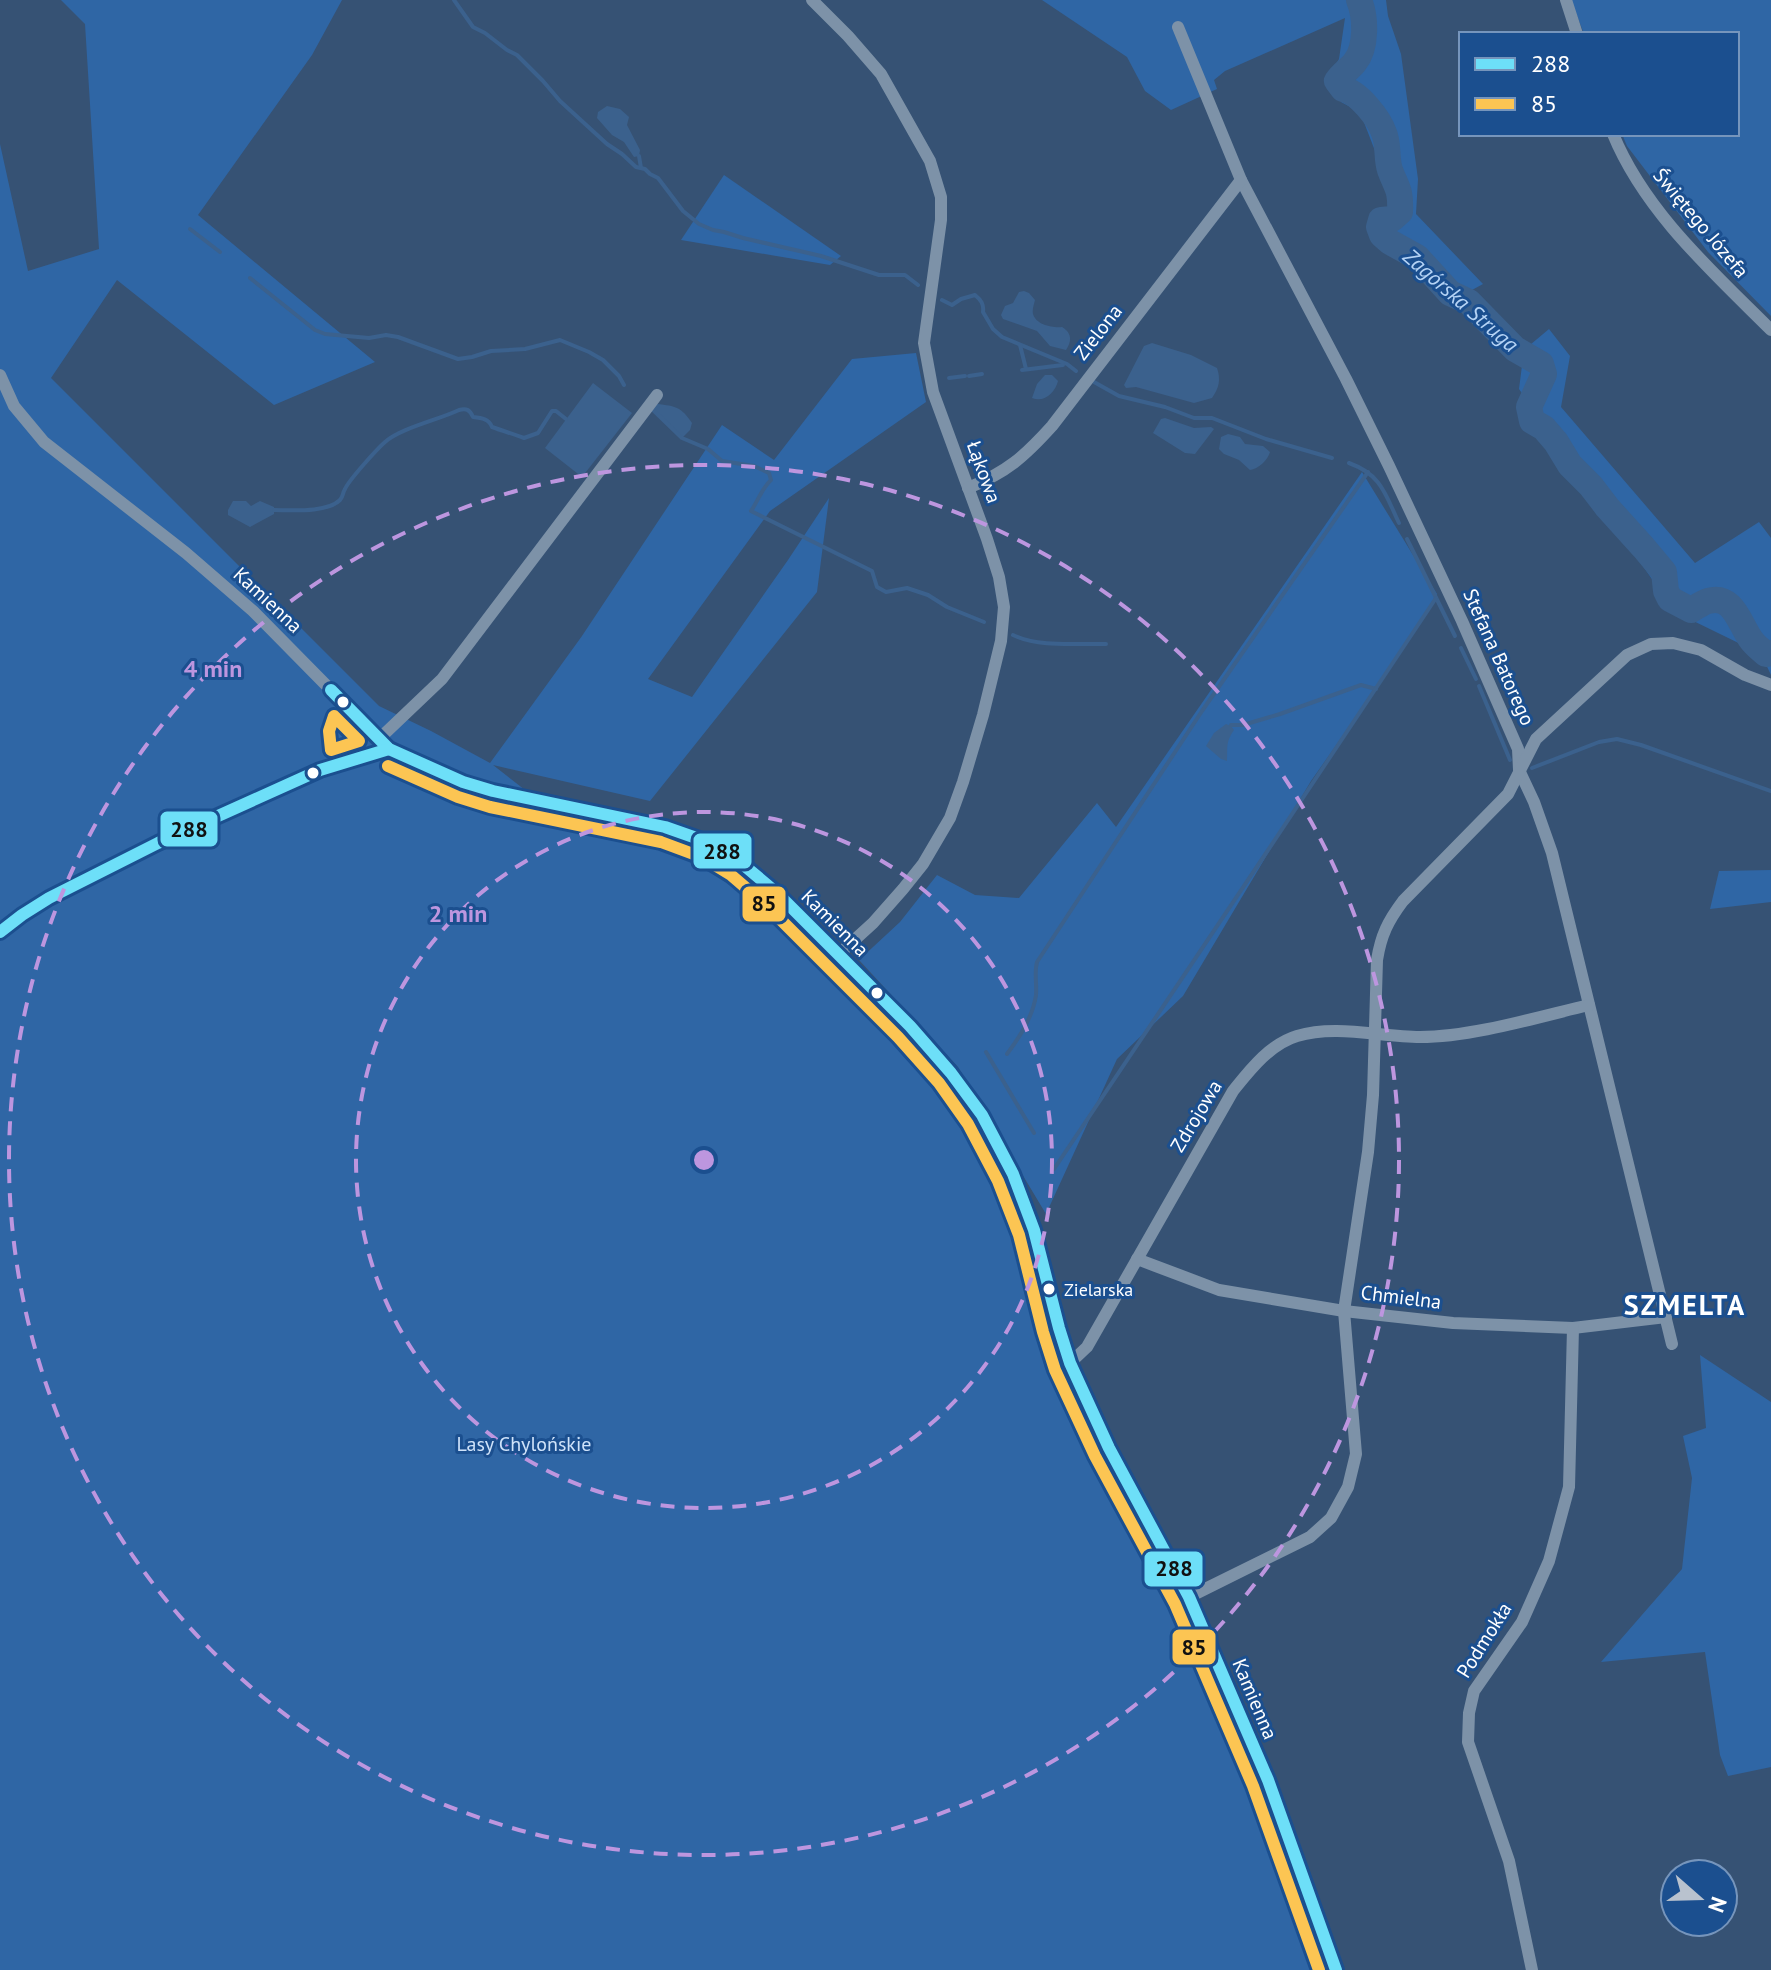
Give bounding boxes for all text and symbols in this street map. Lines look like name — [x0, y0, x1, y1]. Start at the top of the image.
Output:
legend — [1459, 32, 1739, 136]
text: 288 — [1531, 48, 1570, 79]
text: 85 — [1531, 88, 1557, 119]
street label: Świętego Józefa — [1648, 163, 1754, 283]
water label: Zagórska Struga — [1397, 242, 1525, 358]
street label: Zielona — [1068, 299, 1128, 365]
street label: Łąkowa — [961, 437, 1007, 507]
street label: Kamienna — [228, 561, 308, 639]
street label: Stefana Batorego — [1457, 585, 1541, 729]
text: 4 min — [184, 653, 242, 684]
unlabelled marker — [335, 694, 351, 710]
unlabelled marker — [305, 765, 321, 781]
line badge: 288 — [159, 810, 219, 848]
text: 288 — [170, 815, 208, 843]
line badge: 288 — [692, 832, 753, 870]
text: 288 — [703, 837, 741, 865]
street label: Kamienna — [796, 884, 874, 962]
line badge: 85 — [741, 885, 787, 923]
text: 85 — [752, 889, 776, 917]
text: 2 min — [429, 898, 487, 929]
unlabelled marker — [869, 985, 885, 1001]
street label: Zdrojowa — [1164, 1075, 1228, 1157]
centre of rings — [690, 1146, 718, 1174]
place label: Zielarska — [1064, 1278, 1133, 1301]
street label: Chmielna — [1359, 1279, 1443, 1315]
marker: Zielarska — [1041, 1281, 1057, 1297]
district label: SZMELTA — [1624, 1286, 1746, 1323]
park label: Lasy Chylońskie — [457, 1431, 591, 1457]
line badge: 288 — [1143, 1550, 1204, 1588]
text: 288 — [1155, 1554, 1193, 1582]
street label: Podmokła — [1451, 1597, 1517, 1683]
line badge: 85 — [1171, 1628, 1217, 1666]
text: 85 — [1182, 1633, 1206, 1661]
street label: Kamienna — [1226, 1655, 1284, 1743]
north arrow — [1659, 1858, 1739, 1938]
text: N — [1702, 1893, 1733, 1916]

